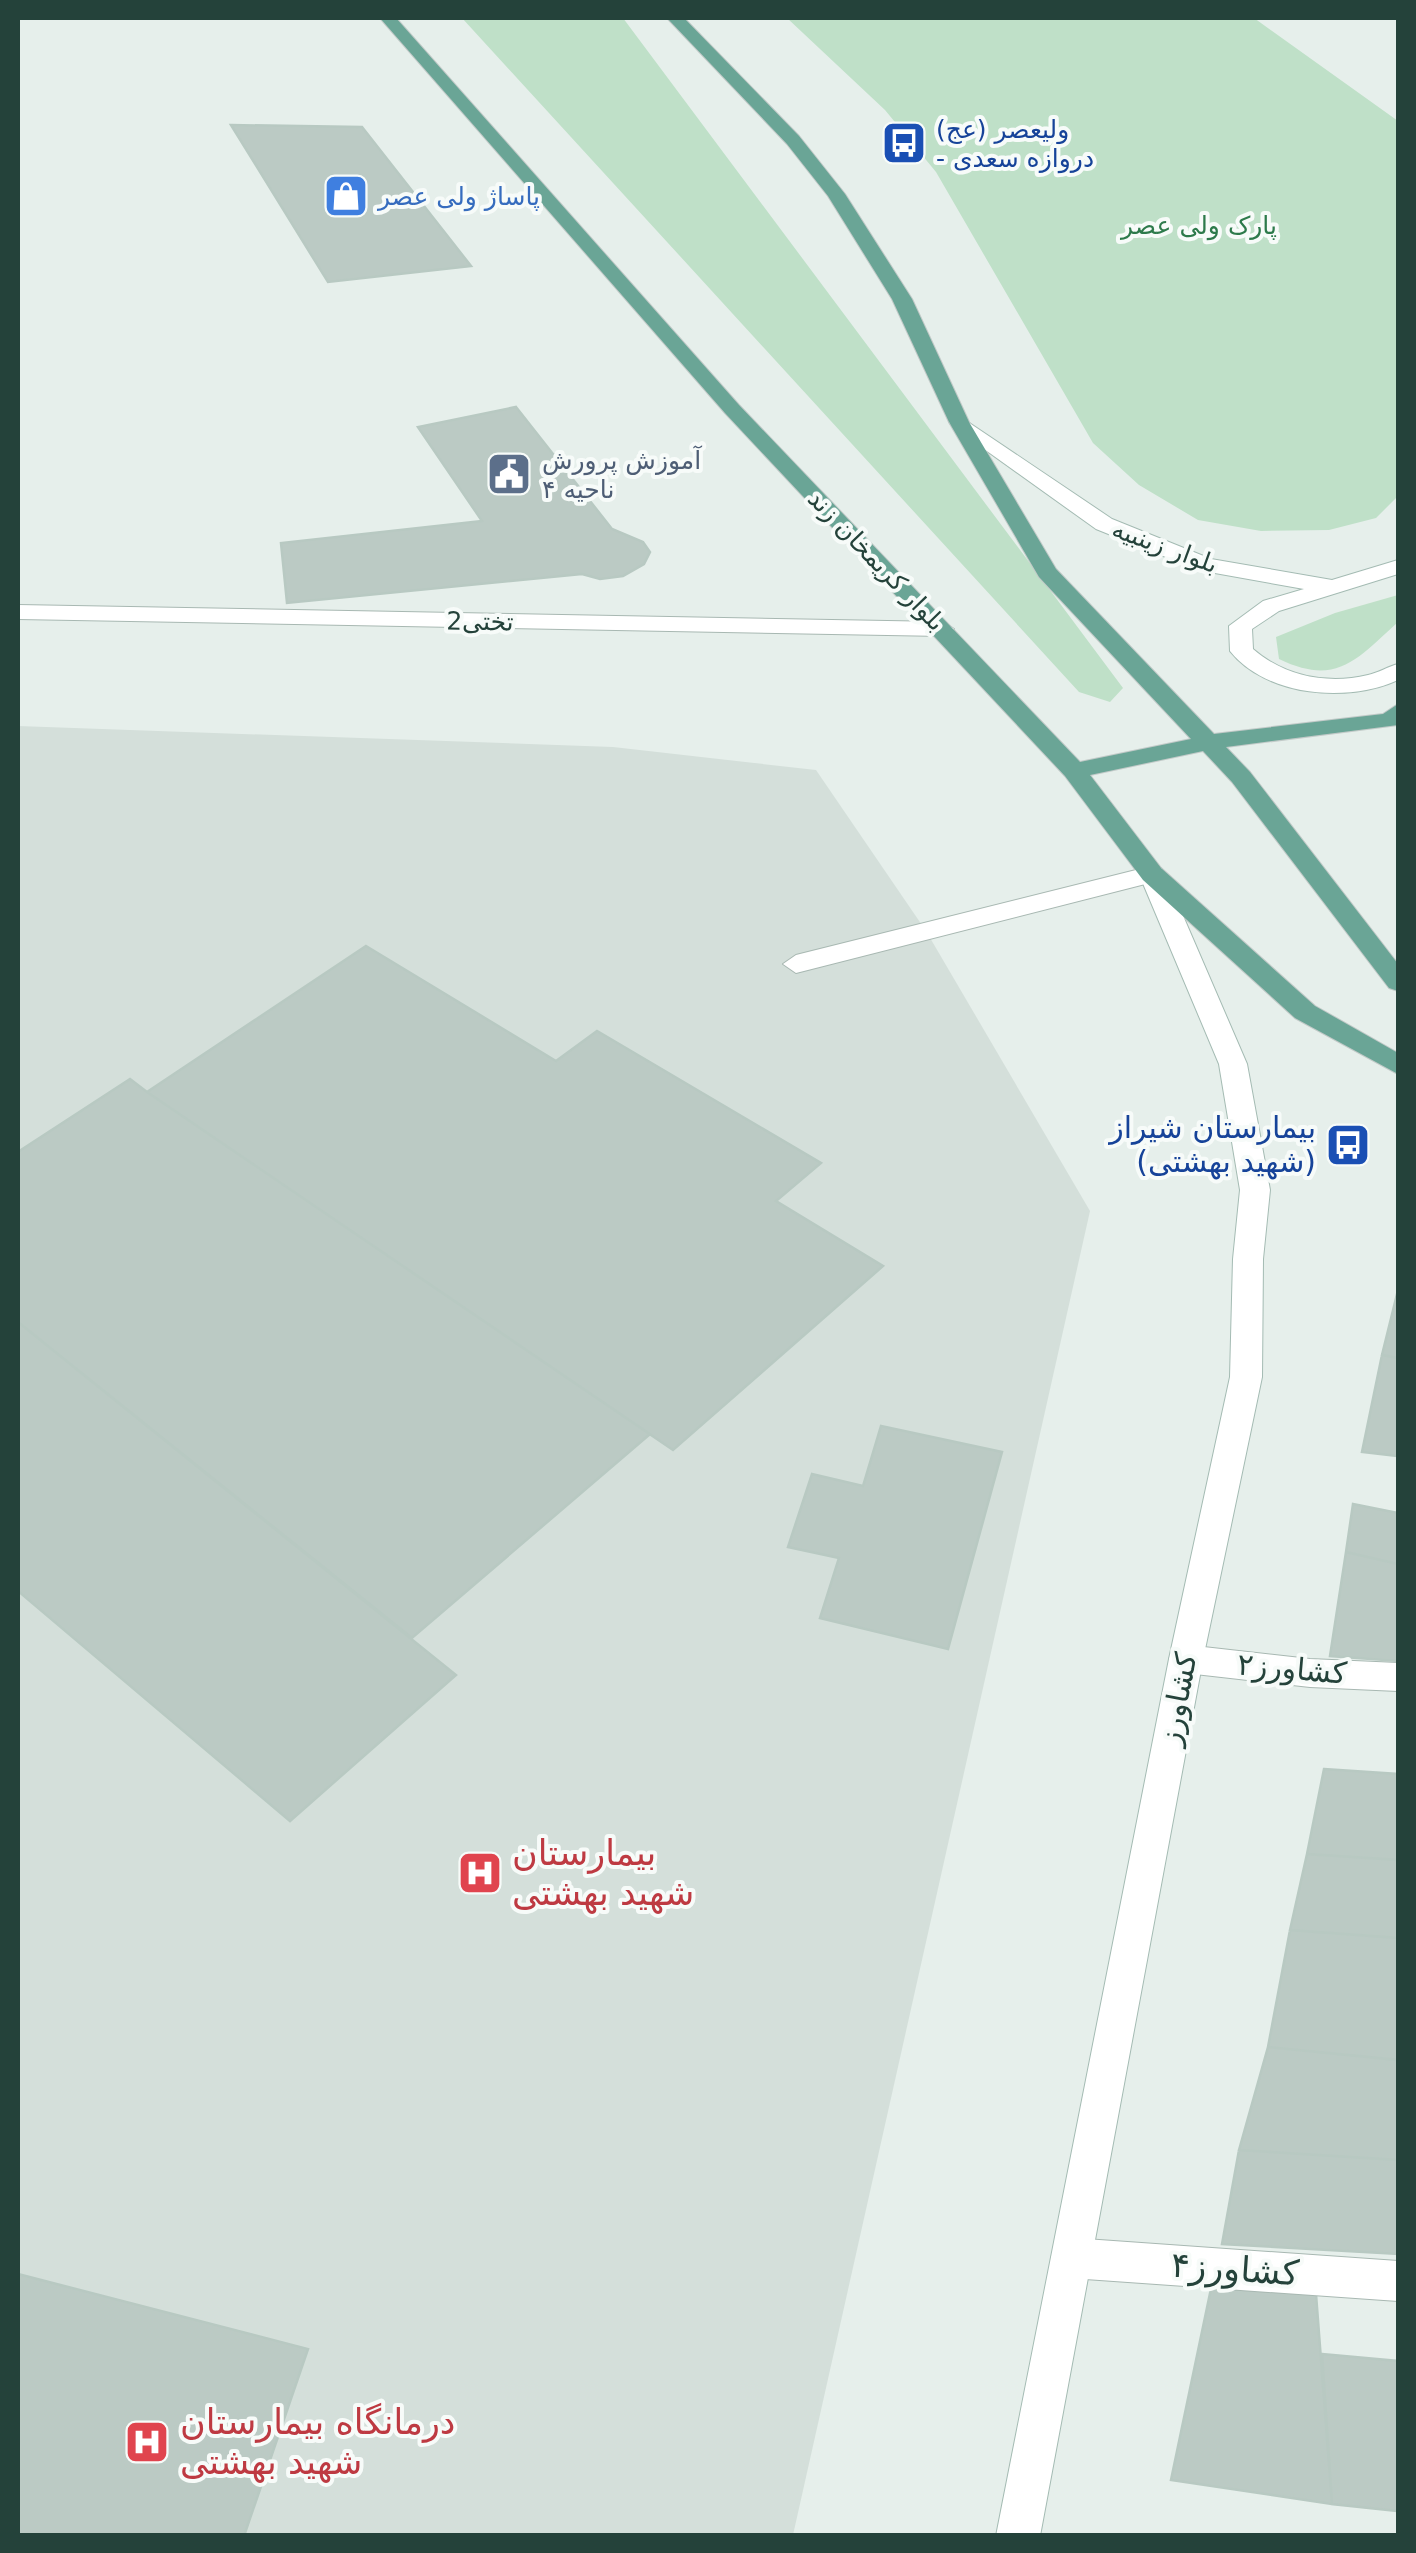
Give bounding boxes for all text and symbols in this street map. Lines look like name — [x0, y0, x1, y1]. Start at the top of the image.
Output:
place label: ولیعصر (عج) - دروازه سعدی — [936, 115, 1094, 174]
bus stop icon: ولیعصر (عج) - دروازه سعدی — [881, 120, 927, 166]
shop icon: پاساژ ولی عصر — [323, 173, 369, 219]
place label: پاساژ ولی عصر — [376, 182, 540, 212]
park label: پارک ولی عصر — [1119, 211, 1277, 241]
place label: آموزش پرورش ناحیه ۴ — [542, 445, 702, 504]
public building icon: آموزش پرورش ناحیه ۴ — [486, 451, 532, 497]
street label: بلوار کریمخان زند — [802, 484, 951, 637]
street label: بلوار زینبیه — [1108, 514, 1222, 579]
street label: 2تختی — [446, 606, 514, 637]
place label: بیمارستان شیراز (شهید بهشتی) — [1107, 1110, 1316, 1180]
bus stop icon: بیمارستان شیراز (شهید بهشتی) — [1325, 1122, 1371, 1168]
street label: کشاورز۲ — [1236, 1646, 1349, 1692]
street label: کشاورز — [1151, 1649, 1205, 1750]
place label: بیمارستان شهید بهشتی — [512, 1833, 694, 1914]
hospital icon: بیمارستان شهید بهشتی — [457, 1850, 503, 1896]
street label: کشاورز۴ — [1170, 2245, 1301, 2294]
place label: درمانگاه بیمارستان شهید بهشتی — [180, 2402, 455, 2483]
hospital icon: درمانگاه بیمارستان شهید بهشتی — [124, 2419, 170, 2465]

